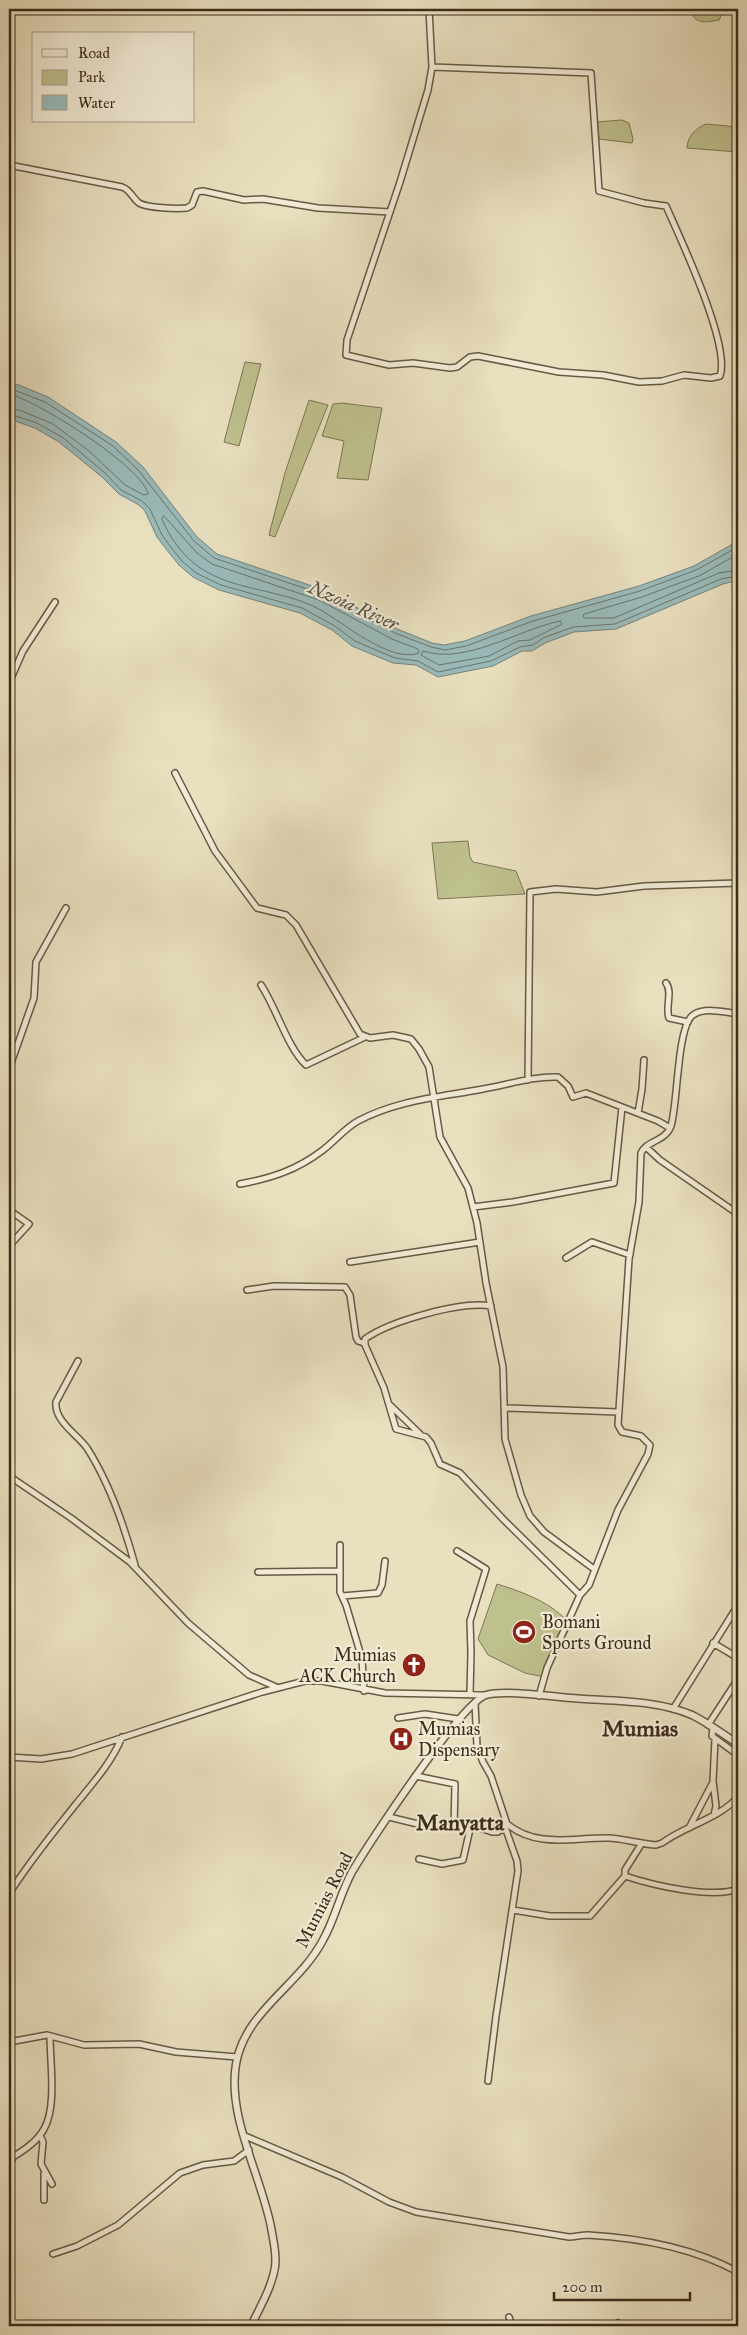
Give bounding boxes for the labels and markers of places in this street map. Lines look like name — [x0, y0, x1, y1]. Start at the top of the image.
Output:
place label: Bomani Sports Ground — [542, 1611, 651, 1654]
sports icon: Bomani Sports Ground — [511, 1619, 537, 1645]
place label: Mumias ACK Church — [298, 1644, 396, 1687]
church icon: Mumias ACK Church — [401, 1652, 427, 1678]
place label: Mumias Dispensary — [418, 1718, 500, 1761]
hospital icon: Mumias Dispensary — [388, 1726, 414, 1752]

